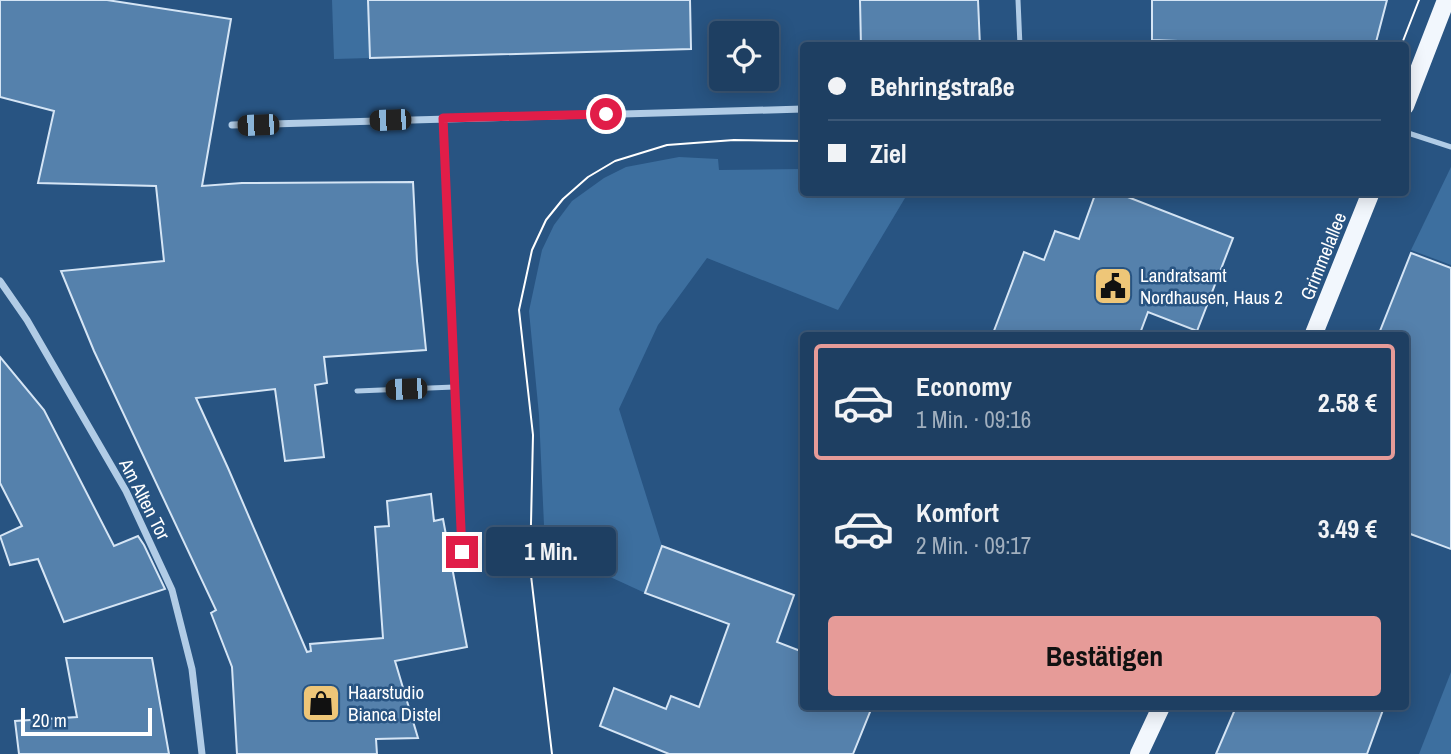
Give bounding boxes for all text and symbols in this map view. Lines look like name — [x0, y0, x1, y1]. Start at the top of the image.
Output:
map controls — [709, 21, 779, 91]
button: locate — [709, 21, 779, 91]
text: Behringstraße — [870, 69, 1015, 104]
route start — [590, 98, 622, 130]
car — [369, 109, 412, 131]
car — [237, 114, 280, 136]
text: Ziel — [870, 136, 907, 171]
street label: Grimmelallee — [1294, 208, 1352, 304]
place label: Landratsamt Nordhausen, Haus 2 — [1140, 262, 1283, 310]
public building icon: Landratsamt Nordhausen, Haus 2 — [1092, 265, 1134, 307]
text: Economy — [916, 369, 1012, 404]
icon: car — [832, 371, 895, 434]
car — [385, 378, 428, 400]
text: 2.58 € — [1318, 385, 1377, 420]
text: 1 Min. · 09:16 — [916, 404, 1031, 435]
street label: Am Alten Tor — [113, 453, 177, 545]
text: Komfort — [916, 495, 999, 530]
icon: car — [832, 497, 895, 560]
text: 3.49 € — [1318, 511, 1377, 546]
callout: 1 Min. — [486, 528, 616, 576]
text: 2 Min. · 09:17 — [916, 530, 1031, 561]
route end — [446, 536, 478, 568]
text: 1 Min. — [524, 536, 578, 567]
button: Bestätigen — [828, 616, 1381, 696]
place label: Haarstudio Bianca Distel — [348, 679, 441, 727]
shop icon: Haarstudio Bianca Distel — [300, 682, 342, 724]
scale bar — [21, 705, 152, 737]
text: 20 m — [32, 707, 67, 733]

